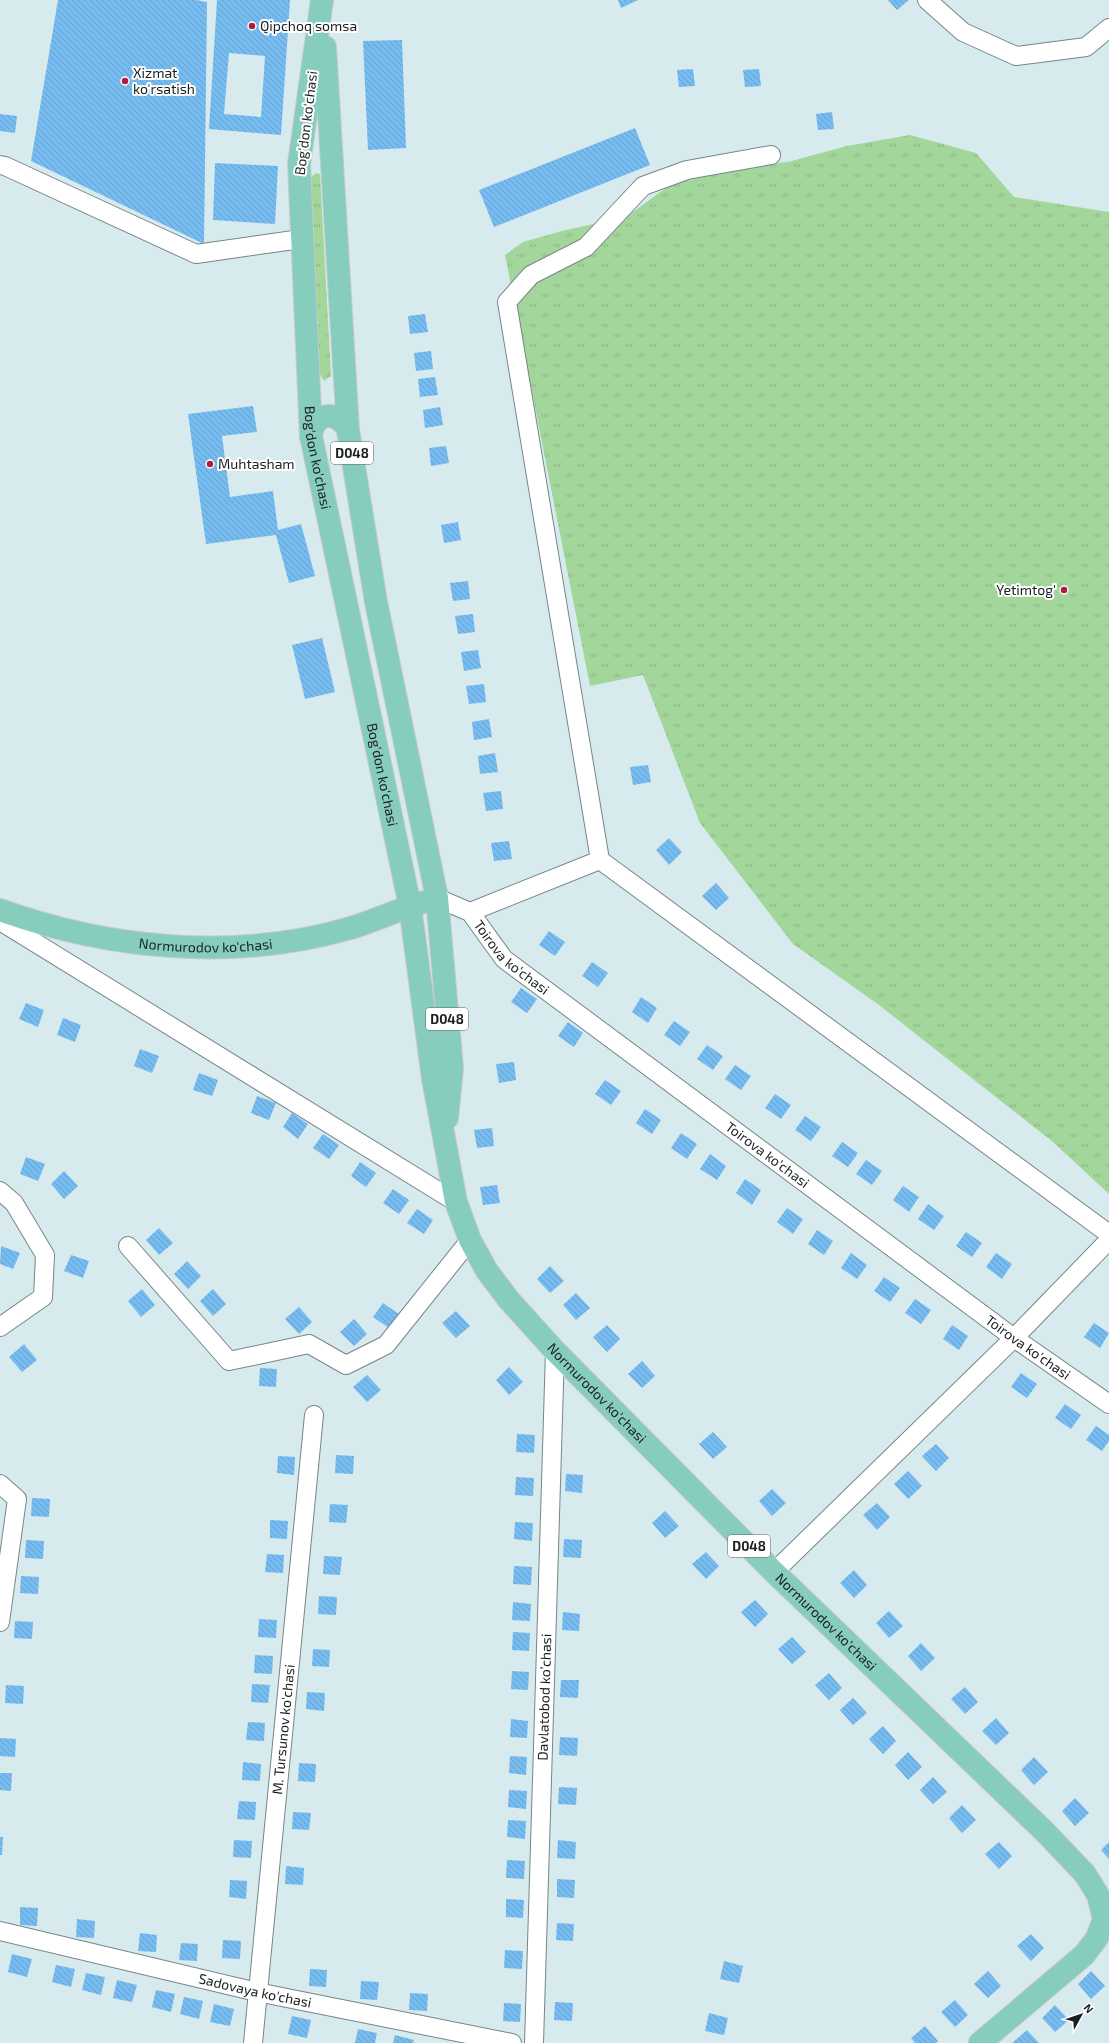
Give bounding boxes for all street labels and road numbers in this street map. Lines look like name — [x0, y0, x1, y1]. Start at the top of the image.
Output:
street label: Bog'don ko'chasi — [291, 70, 320, 176]
street label: Bog'don ko'chasi — [302, 405, 335, 511]
road number: D048 — [331, 442, 373, 464]
street label: Bog'don ko'chasi — [364, 721, 402, 828]
street label: Toirova ko'chasi — [471, 917, 553, 998]
street label: Normurodov ko'chasi — [138, 934, 273, 955]
road number: D048 — [426, 1008, 468, 1030]
street label: Toirova ko'chasi — [722, 1118, 813, 1191]
street label: Toirova ko'chasi — [982, 1311, 1074, 1383]
street label: Normurodov ko'chasi — [544, 1339, 650, 1446]
road number: D048 — [728, 1535, 770, 1557]
street label: Normurodov ko'chasi — [772, 1569, 881, 1674]
street label: Davlatobod ko’chasi — [534, 1633, 554, 1761]
street label: M. Tursunov ko'chasi — [268, 1664, 298, 1795]
street label: Sadovaya ko'chasi — [197, 1969, 313, 2011]

